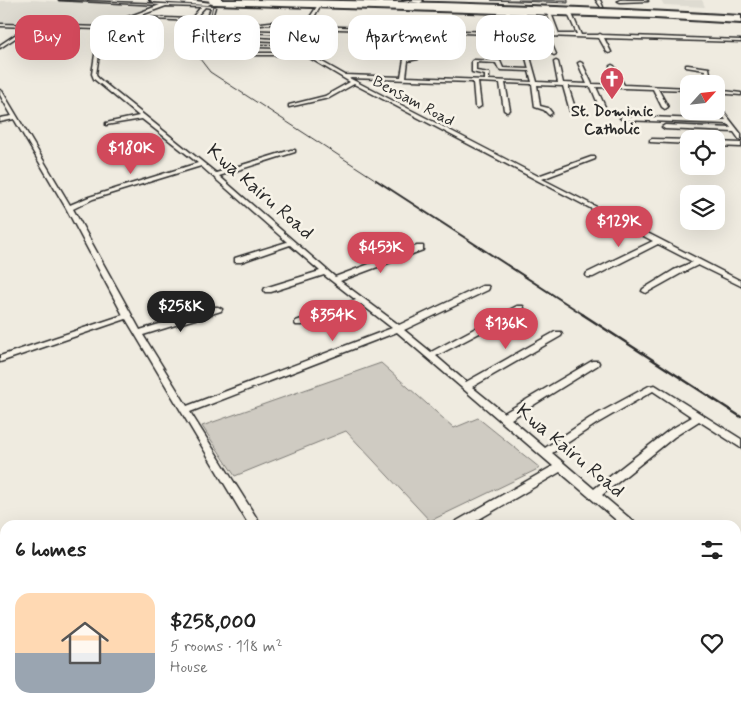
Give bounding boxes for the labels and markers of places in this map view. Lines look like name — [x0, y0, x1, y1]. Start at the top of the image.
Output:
church icon: St. Dominic Catholic — [599, 66, 625, 100]
place label: St. Dominic Catholic — [571, 101, 654, 140]
pin: $180K — [96, 132, 166, 175]
pin: $129K — [584, 206, 654, 248]
pin: $453K — [346, 232, 416, 274]
pin: $258K — [146, 290, 216, 333]
pin: $354K — [298, 300, 368, 342]
pin: $136K — [471, 308, 541, 350]

